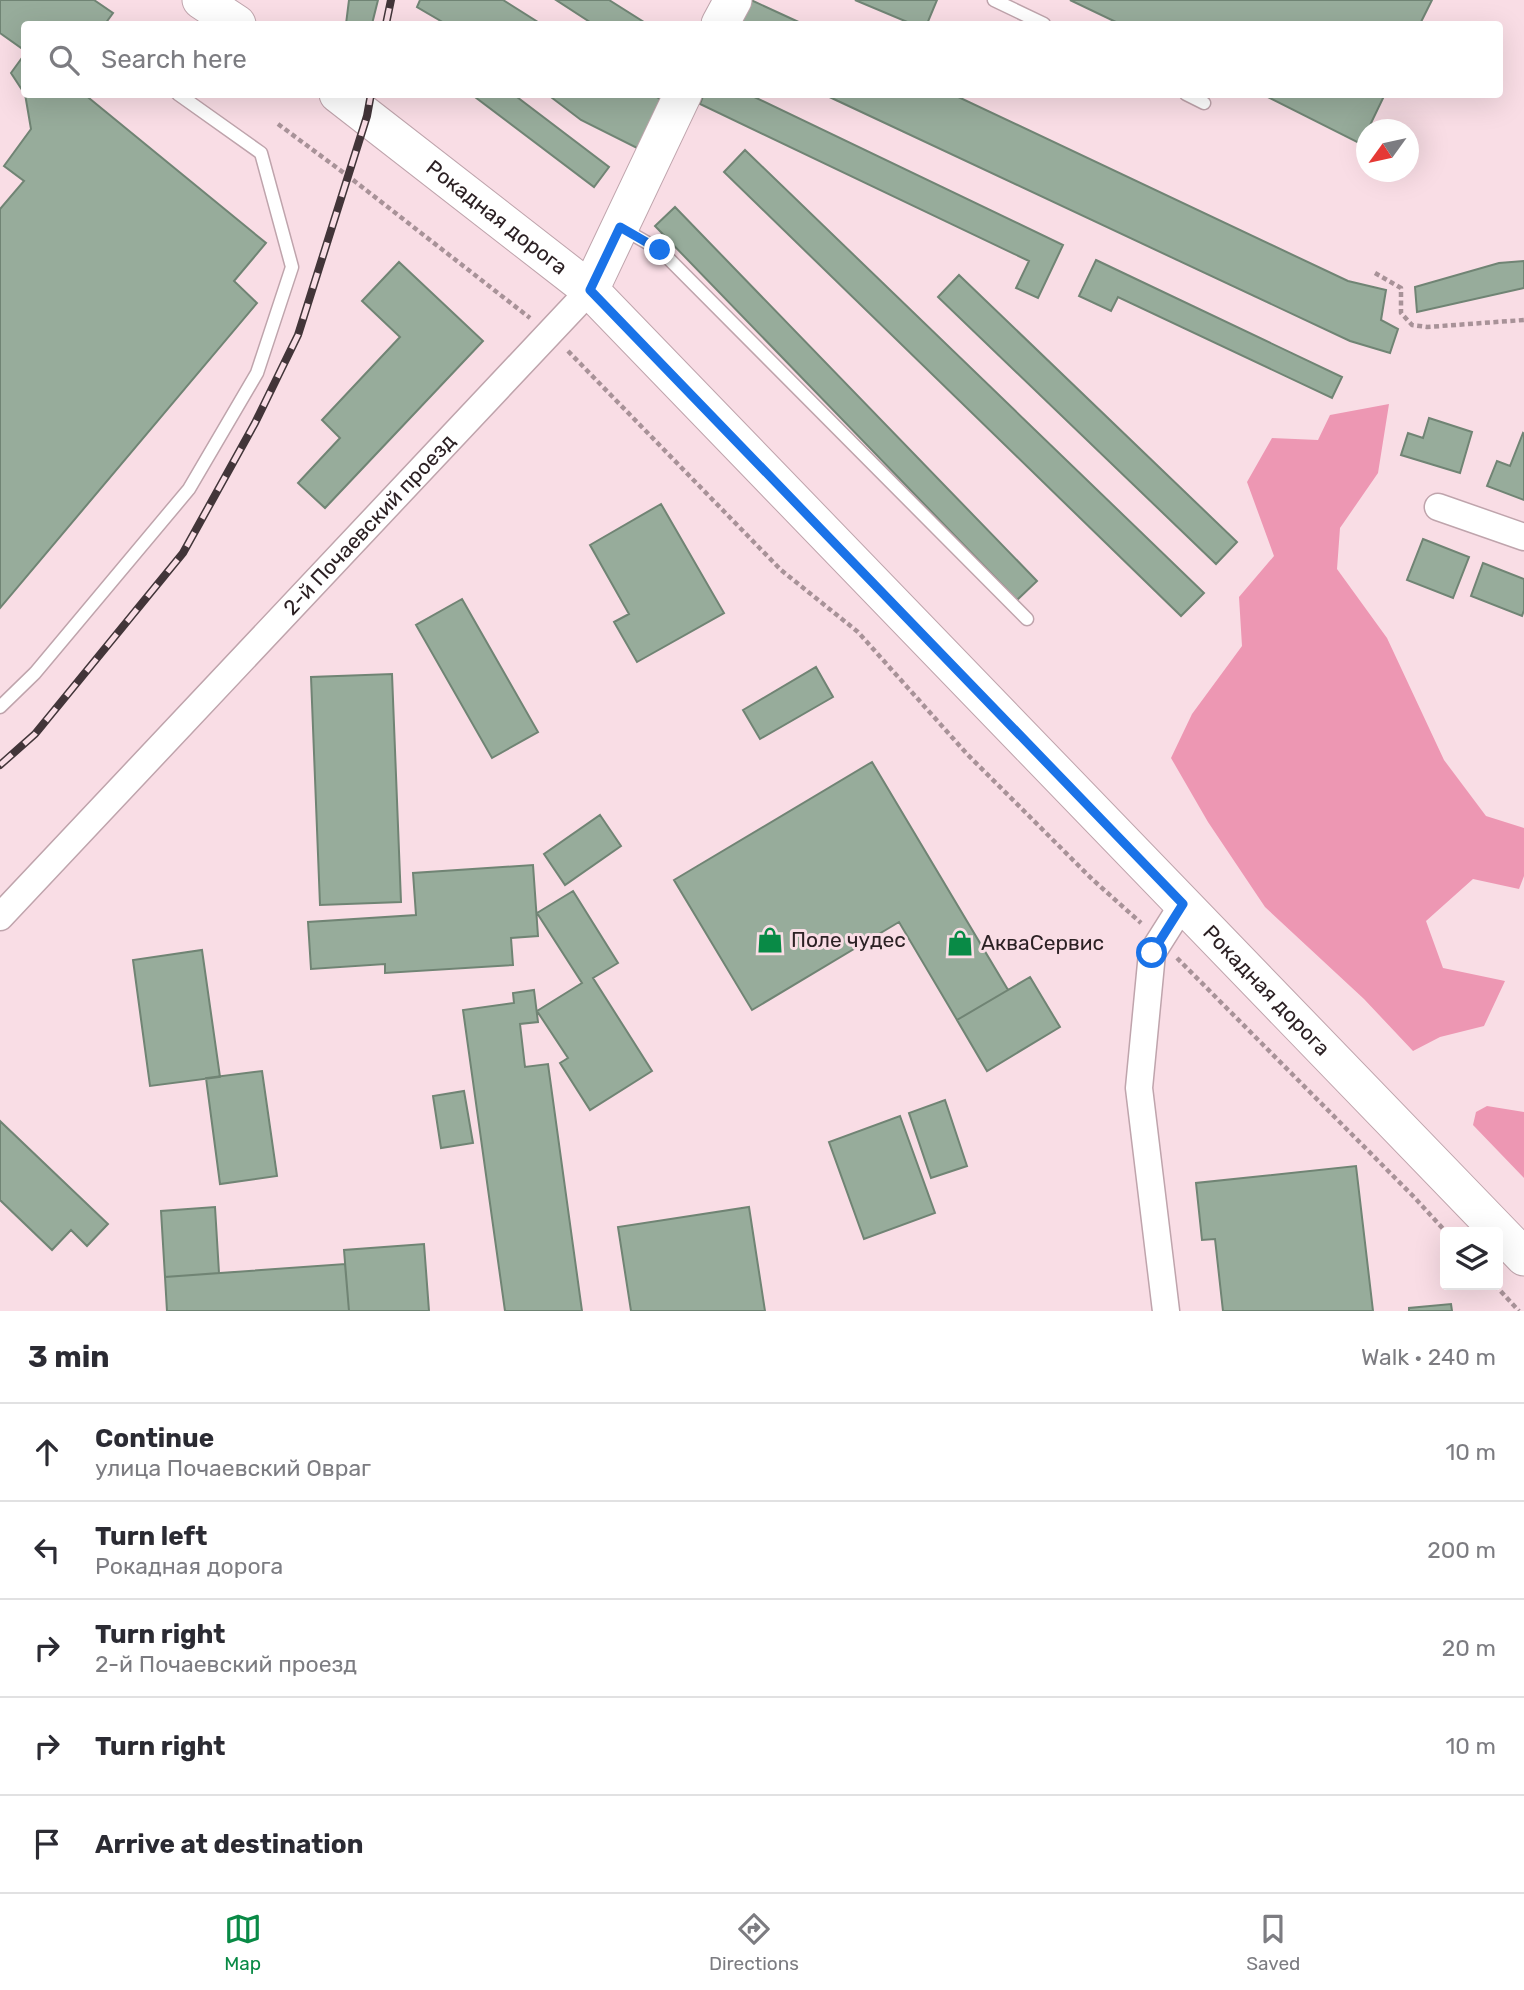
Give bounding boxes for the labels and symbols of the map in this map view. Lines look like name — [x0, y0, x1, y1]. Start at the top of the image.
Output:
north arrow — [1356, 119, 1419, 182]
street label: Рокадная дорога — [421, 154, 572, 280]
route end — [644, 234, 675, 265]
street label: 2-й Почаевский проезд — [278, 428, 460, 620]
street label: Рокадная дорога — [1198, 920, 1336, 1061]
shop icon: Поле чудес — [755, 925, 785, 955]
place label: Поле чудес — [791, 927, 906, 952]
shop icon: АкваСервис — [945, 928, 975, 958]
place label: АкваСервис — [981, 930, 1104, 955]
route start — [1136, 937, 1167, 968]

